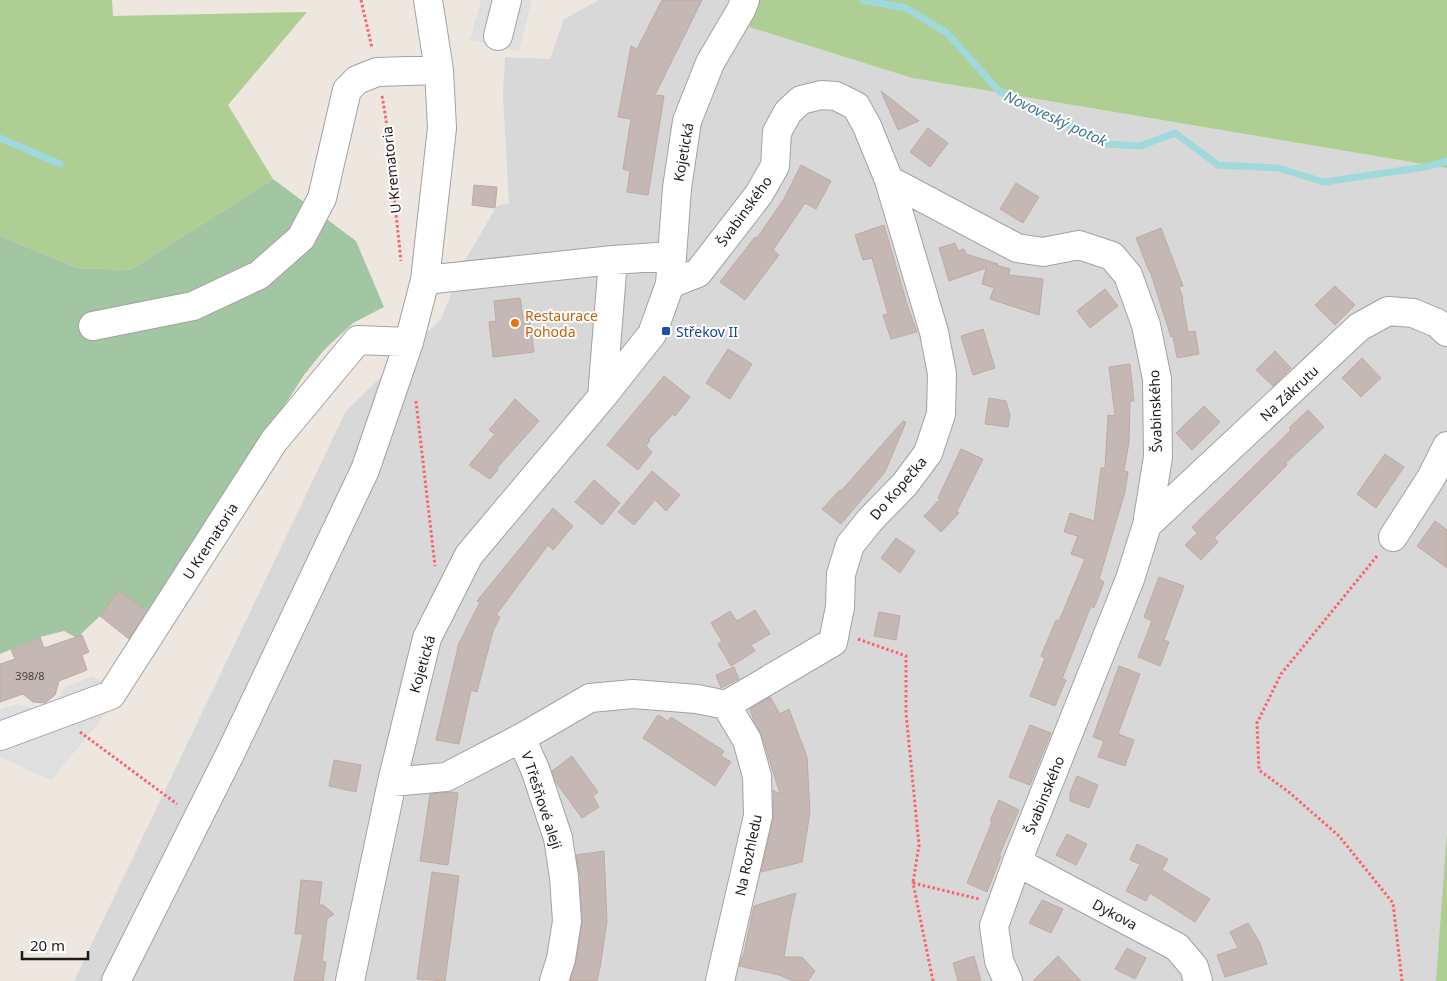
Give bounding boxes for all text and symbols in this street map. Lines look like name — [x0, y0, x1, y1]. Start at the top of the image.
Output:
water label: Novoveský potok — [1001, 85, 1111, 151]
street label: Kojetická — [668, 121, 698, 183]
street label: U Krematoria — [377, 125, 405, 215]
street label: Švabinského — [712, 172, 776, 250]
place label: Restaurace Pohoda — [525, 306, 598, 341]
marker: Restaurace Pohoda — [509, 317, 521, 329]
place label: Střekov II — [676, 322, 738, 341]
marker: Střekov II — [660, 325, 672, 337]
street label: Na Zákrutu — [1256, 361, 1322, 425]
street label: Švabinského — [1144, 369, 1166, 453]
street label: Do Kopečka — [865, 452, 931, 524]
street label: U Krematoria — [178, 499, 242, 583]
street label: Kojetická — [405, 633, 439, 695]
house number: 398/8 — [15, 668, 45, 683]
street label: V Třešňové aleji — [517, 749, 567, 851]
street label: Švabinského — [1020, 753, 1068, 837]
street label: Na Rozhledu — [730, 812, 766, 898]
street label: Dykova — [1089, 894, 1141, 934]
scale bar — [22, 928, 89, 960]
text: 20 m — [30, 935, 65, 955]

